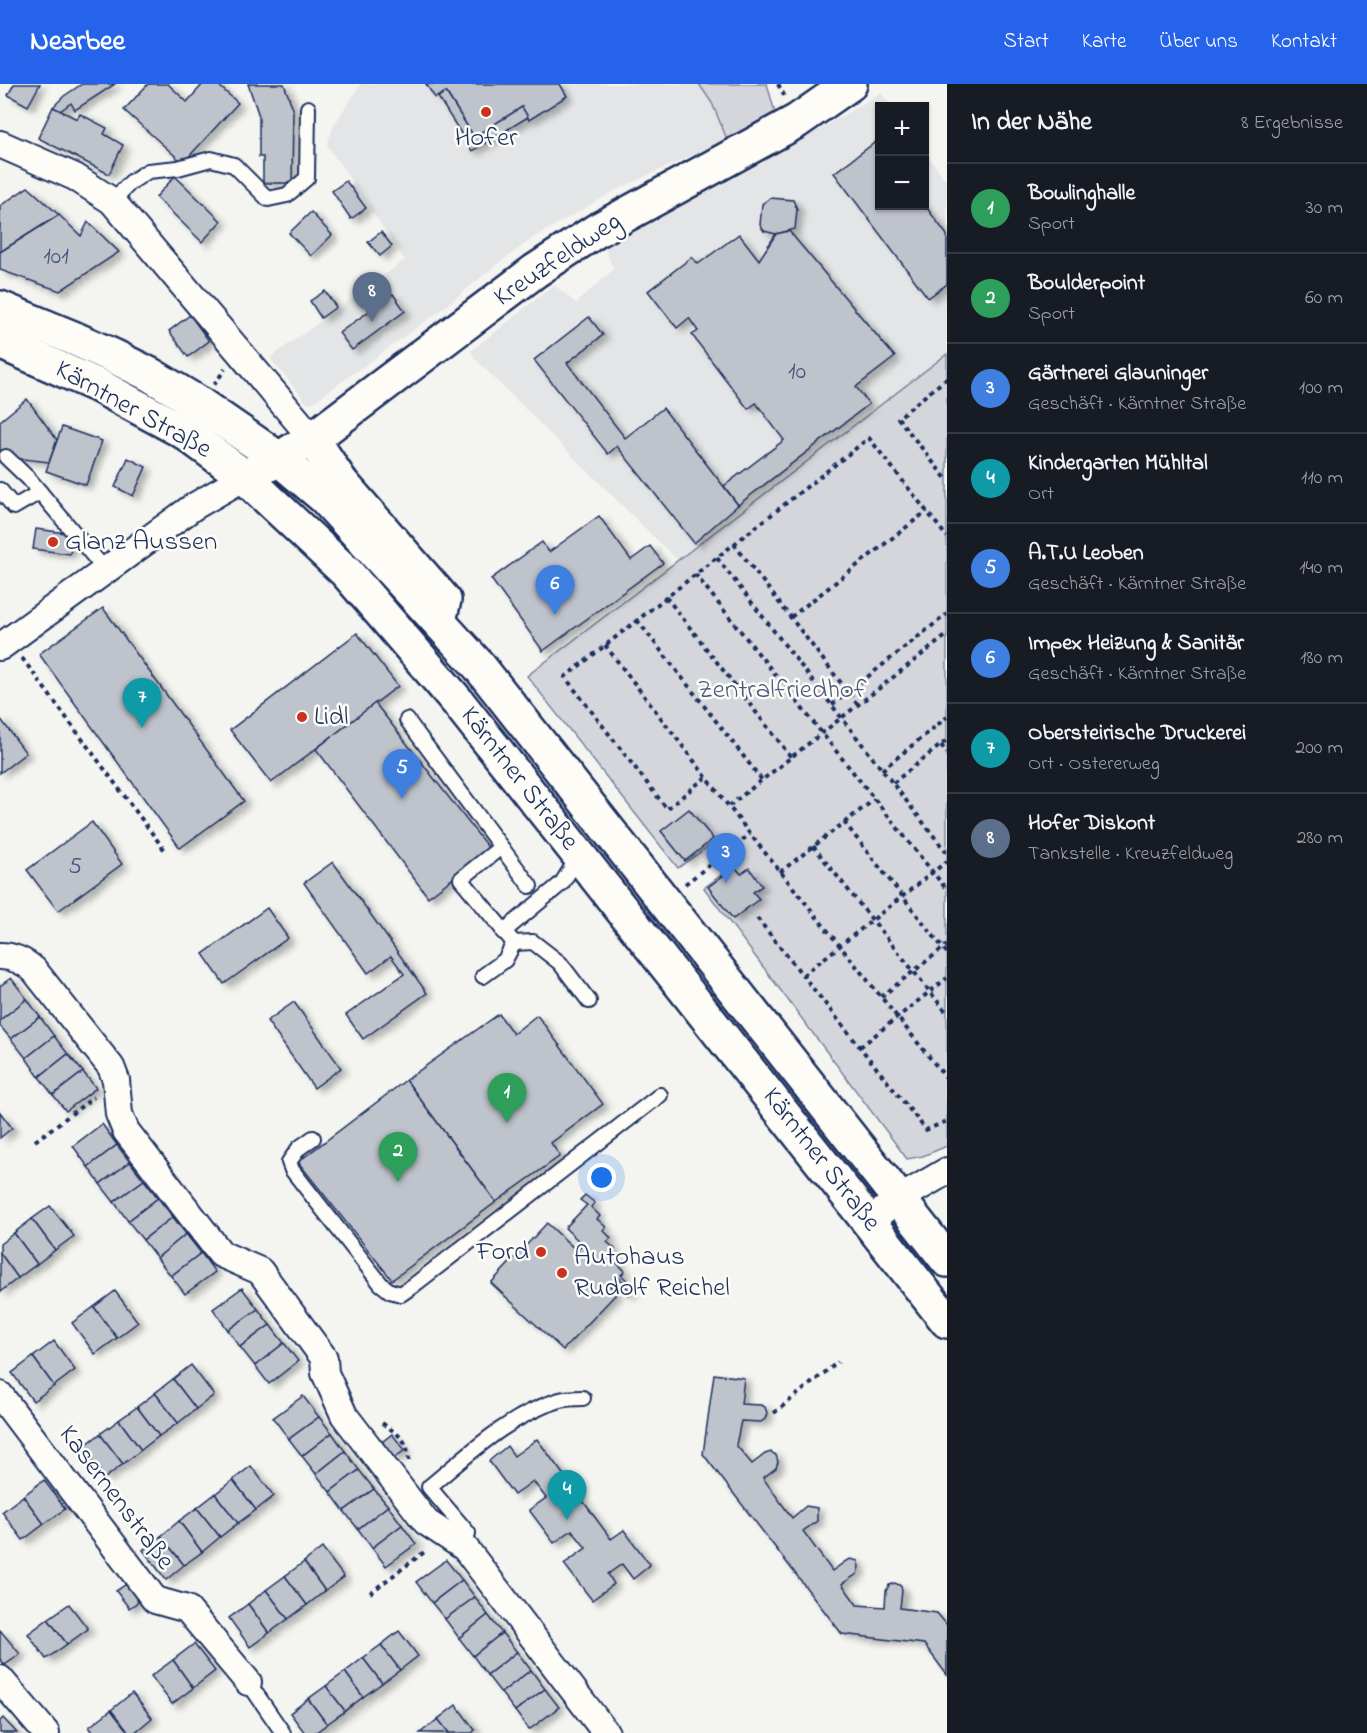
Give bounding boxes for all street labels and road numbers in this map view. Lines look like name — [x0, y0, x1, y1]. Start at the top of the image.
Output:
street label: Kreuzfeldweg — [486, 203, 630, 317]
street label: Kärntner Straße — [48, 351, 219, 470]
street label: Kärntner Straße — [450, 699, 588, 860]
street label: Kärntner Straße — [752, 1080, 890, 1241]
street label: Kasernenstraße — [48, 1417, 184, 1579]

